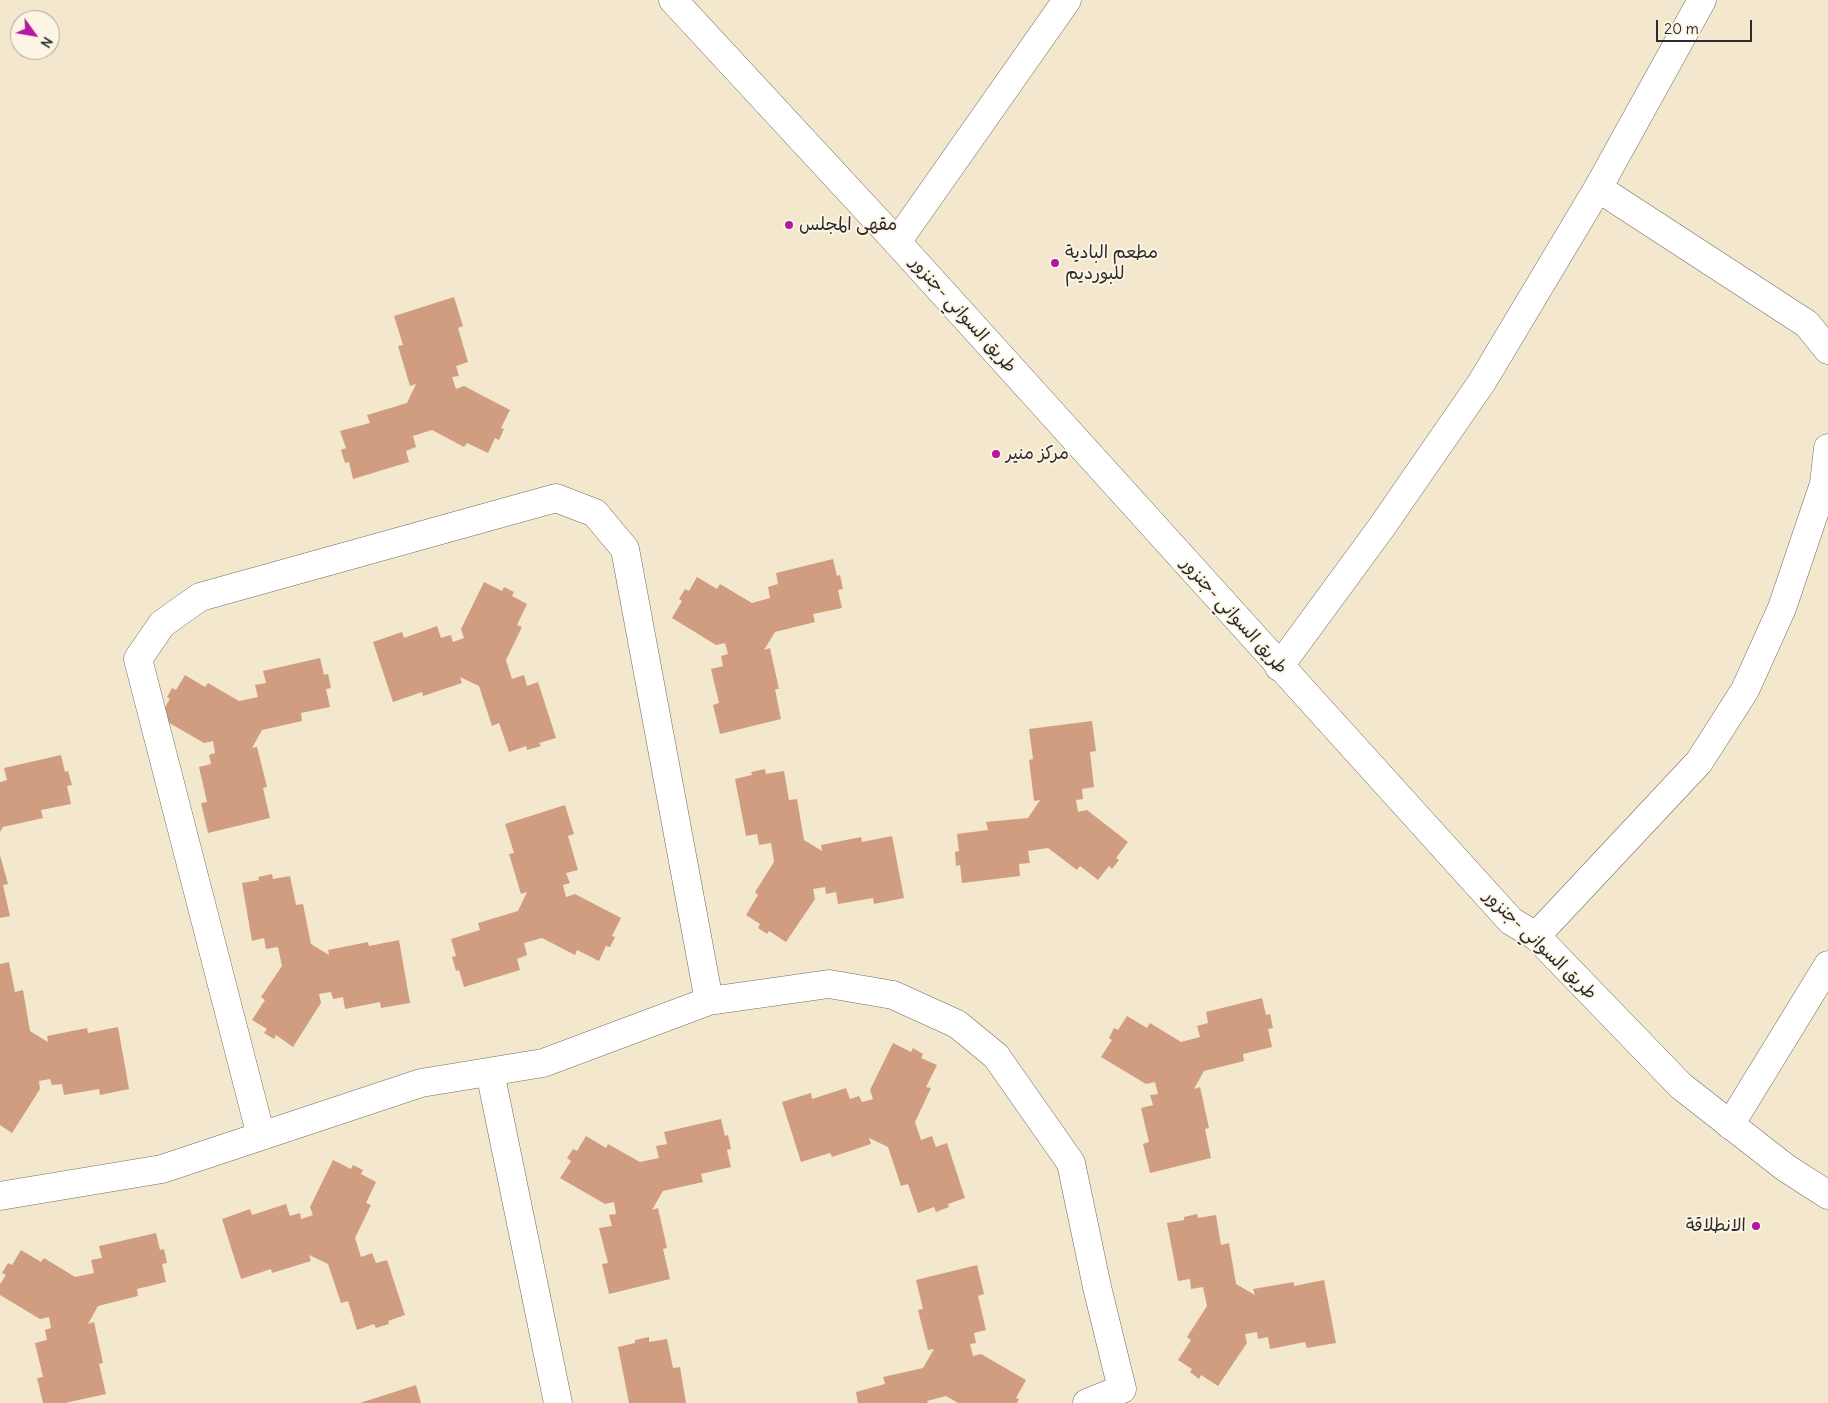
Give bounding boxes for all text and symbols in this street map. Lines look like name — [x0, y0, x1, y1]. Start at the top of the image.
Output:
north arrow — [10, 10, 60, 60]
scale bar — [1658, 10, 1754, 42]
text: 20 m — [1664, 19, 1699, 38]
text: N — [37, 34, 57, 51]
place label: مقهى المجلس — [799, 214, 897, 236]
marker: مقهى المجلس — [783, 219, 795, 231]
place label: مطعم البادية للبورديم — [1065, 242, 1158, 284]
street label: طريق السواني -جنزور — [905, 252, 1021, 378]
marker: مطعم البادية للبورديم — [1049, 257, 1061, 269]
place label: مركز منير — [1006, 443, 1069, 465]
marker: مركز منير — [990, 448, 1002, 460]
street label: طريق السواني -جنزور — [1176, 553, 1292, 679]
street label: طريق السواني -جنزور — [1479, 886, 1601, 1004]
place label: الانطلاقة — [1686, 1215, 1746, 1237]
marker: الانطلاقة — [1750, 1220, 1762, 1232]

